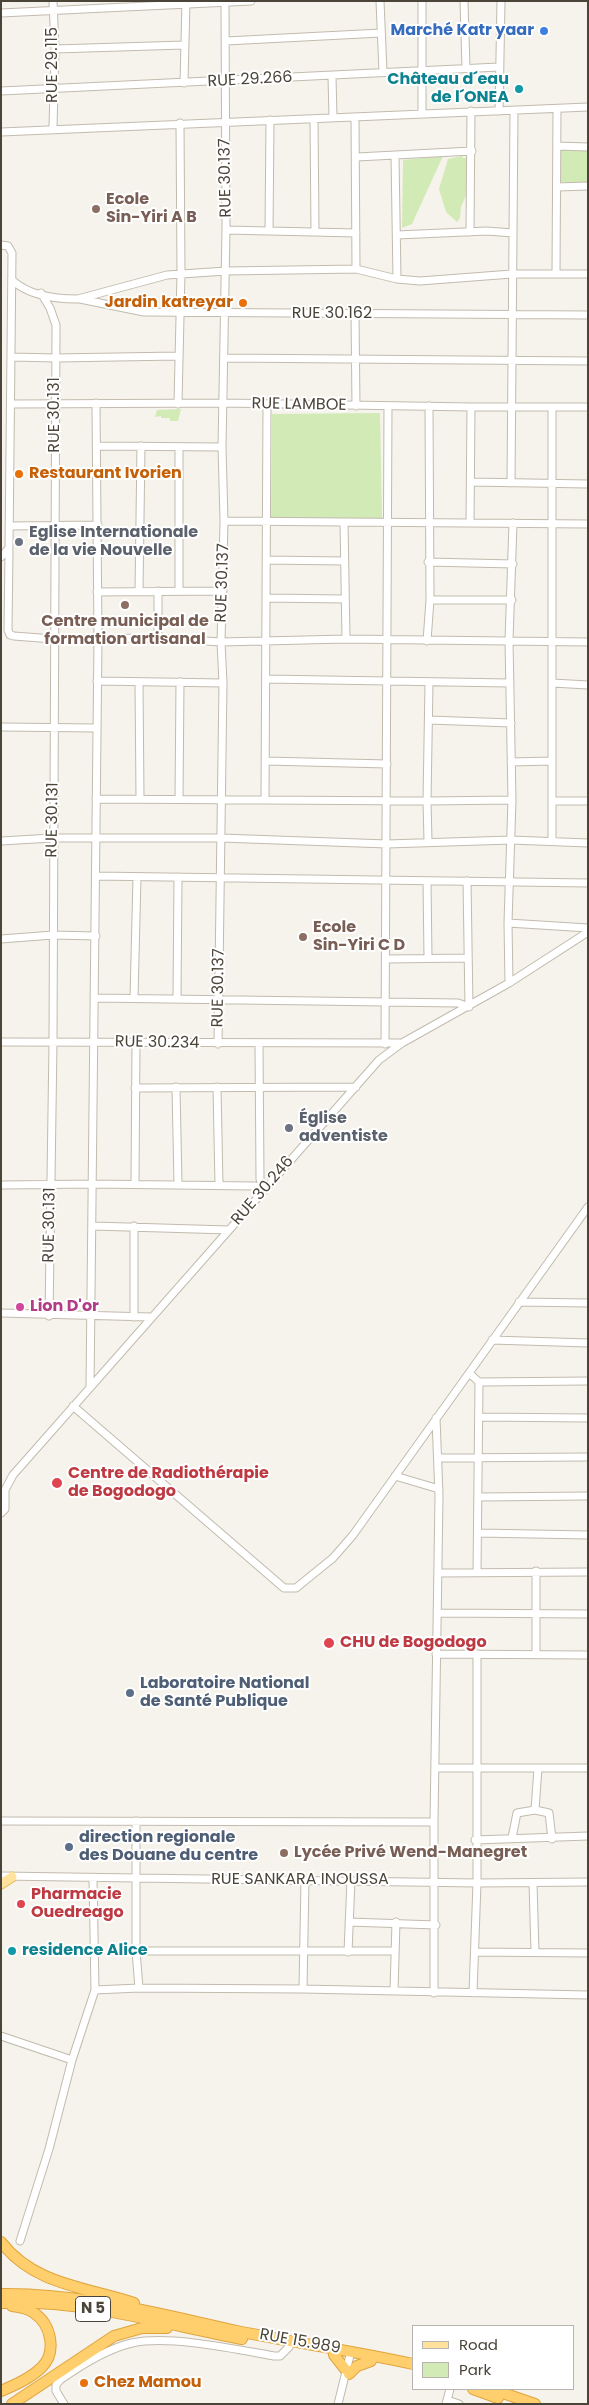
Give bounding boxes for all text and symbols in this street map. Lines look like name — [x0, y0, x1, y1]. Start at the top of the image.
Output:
place label: Marché Katr yaar — [390, 21, 534, 41]
marker: Marché Katr yaar — [538, 25, 550, 37]
street label: RUE 29.115 — [43, 27, 63, 103]
street label: RUE 29.266 — [207, 68, 293, 92]
place label: Château d´eau de l´ONEA — [387, 70, 509, 108]
marker: Château d´eau de l´ONEA — [513, 83, 525, 95]
street label: RUE 30.137 — [216, 138, 236, 218]
place label: Ecole Sin-Yiri A B — [106, 190, 197, 228]
marker: Ecole Sin-Yiri A B — [90, 203, 102, 215]
place label: Jardin katreyar — [105, 293, 233, 313]
marker: Jardin katreyar — [237, 297, 249, 309]
street label: RUE 30.162 — [292, 304, 372, 324]
street label: RUE 30.131 — [45, 377, 65, 453]
street label: RUE LAMBOE — [251, 395, 347, 415]
place label: Restaurant Ivorien — [29, 464, 182, 484]
marker: Restaurant Ivorien — [13, 468, 25, 480]
place label: Eglise Internationale de la vie Nouvelle — [29, 523, 198, 561]
marker: Eglise Internationale de la vie Nouvelle — [13, 536, 25, 548]
street label: RUE 30.137 — [212, 543, 234, 623]
marker: Centre municipal de formation artisanal — [119, 599, 131, 611]
place label: Centre municipal de formation artisanal — [41, 612, 209, 650]
street label: RUE 30.131 — [43, 782, 63, 858]
place label: Ecole Sin-Yiri C D — [313, 918, 405, 956]
marker: Ecole Sin-Yiri C D — [297, 931, 309, 943]
street label: RUE 30.137 — [209, 948, 229, 1028]
street label: RUE 30.234 — [115, 1033, 199, 1053]
place label: Église adventiste — [299, 1109, 388, 1147]
marker: Église adventiste — [283, 1122, 295, 1134]
street label: RUE 30.246 — [228, 1153, 298, 1229]
street label: RUE 30.131 — [40, 1187, 60, 1263]
place label: Lion D'or — [30, 1297, 99, 1317]
marker: Lion D'or — [14, 1301, 26, 1313]
place label: Centre de Radiothérapie de Bogodogo — [68, 1464, 269, 1502]
marker: Centre de Radiothérapie de Bogodogo — [50, 1476, 64, 1490]
place label: CHU de Bogodogo — [340, 1633, 487, 1653]
marker: CHU de Bogodogo — [322, 1636, 336, 1650]
place label: Laboratoire National de Santé Publique — [140, 1674, 309, 1712]
marker: Laboratoire National de Santé Publique — [124, 1687, 136, 1699]
place label: direction regionale des Douane du centre — [79, 1828, 258, 1866]
marker: direction regionale des Douane du centre — [63, 1841, 75, 1853]
place label: Lycée Privé Wend-Manegret — [294, 1843, 527, 1863]
marker: Lycée Privé Wend-Manegret — [278, 1847, 290, 1859]
street label: RUE SANKARA INOUSSA — [211, 1870, 389, 1890]
place label: Pharmacie Ouedreago — [31, 1885, 124, 1923]
marker: Pharmacie Ouedreago — [15, 1898, 27, 1910]
place label: residence Alice — [22, 1941, 148, 1961]
marker: residence Alice — [6, 1945, 18, 1957]
road number: N 5 — [76, 2296, 110, 2322]
street label: RUE 15.989 — [258, 2325, 342, 2359]
legend — [412, 2325, 574, 2390]
text: Road — [459, 2334, 498, 2355]
text: Park — [459, 2359, 491, 2380]
place label: Chez Mamou — [94, 2373, 202, 2393]
marker: Chez Mamou — [78, 2377, 90, 2389]

